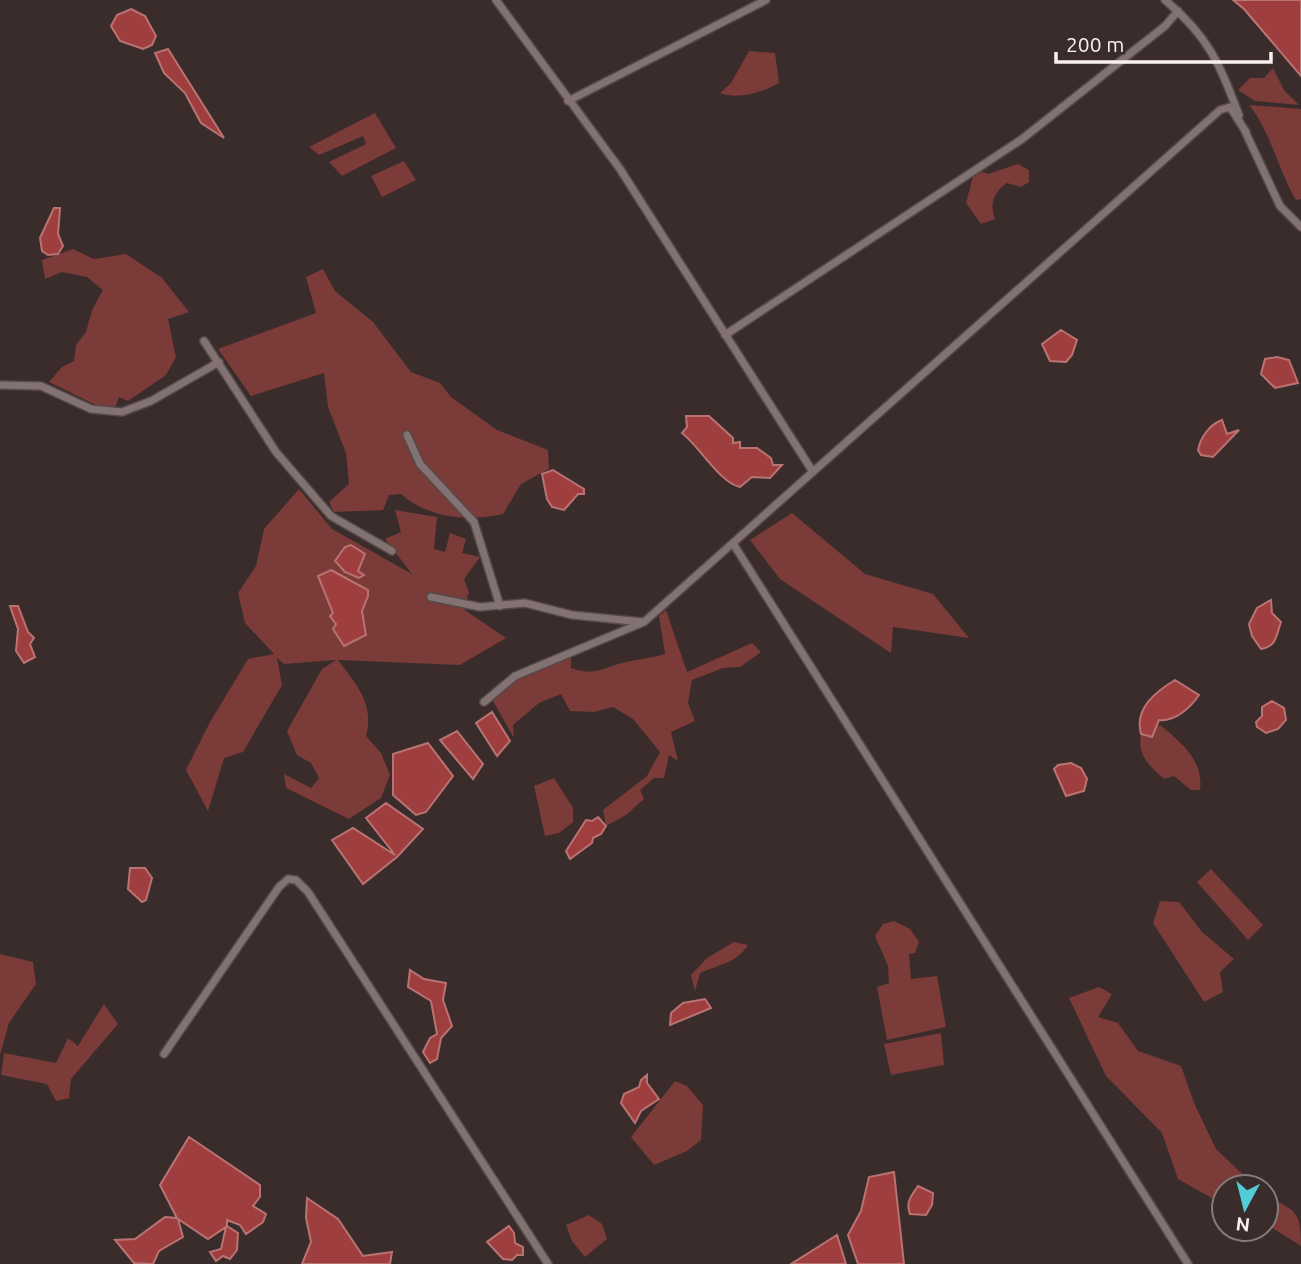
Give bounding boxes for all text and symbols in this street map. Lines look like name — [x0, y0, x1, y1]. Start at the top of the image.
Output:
scale bar — [1056, 21, 1271, 65]
text: 200 m — [1066, 32, 1124, 56]
north arrow — [1210, 1173, 1280, 1243]
text: N — [1235, 1213, 1251, 1237]

